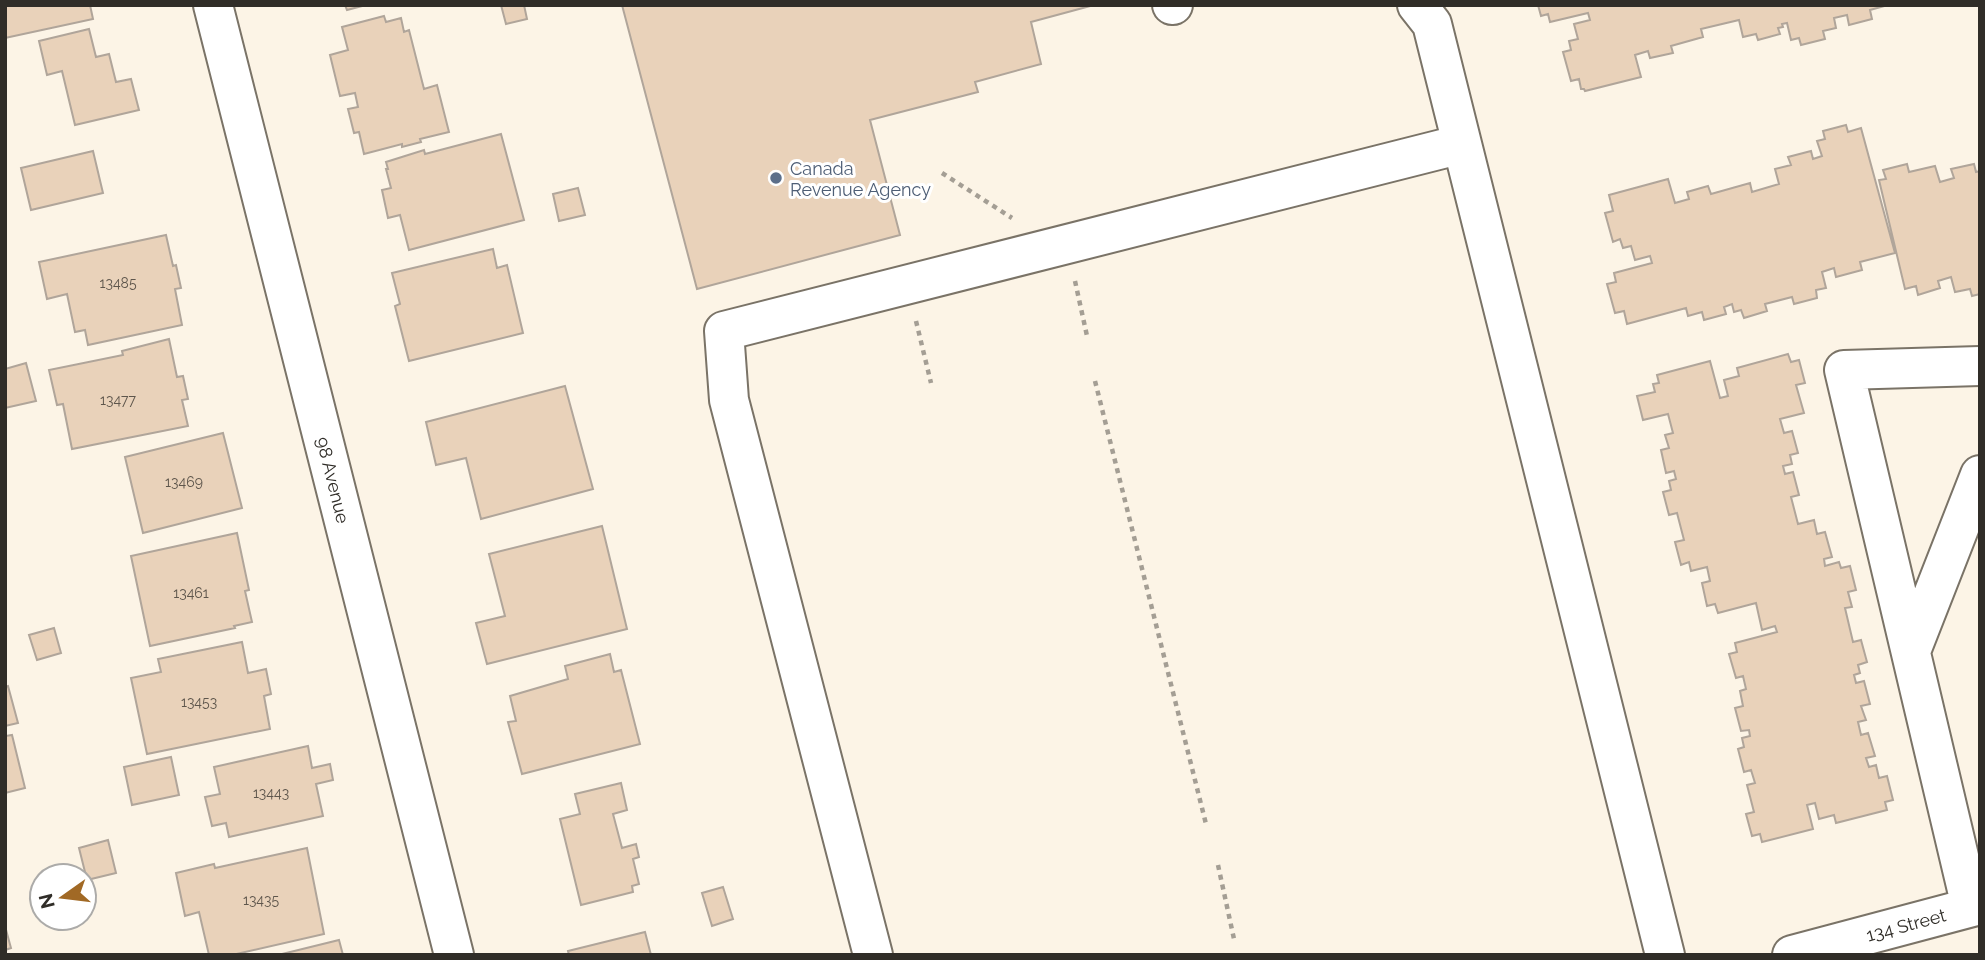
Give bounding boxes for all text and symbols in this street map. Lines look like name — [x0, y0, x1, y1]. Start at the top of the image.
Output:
place label: Canada Revenue Agency — [790, 158, 931, 200]
marker: Canada Revenue Agency — [768, 170, 784, 186]
house number: 13485 — [99, 275, 137, 291]
house number: 13477 — [100, 392, 137, 408]
street label: 98 Avenue — [312, 435, 354, 526]
house number: 13469 — [165, 474, 203, 490]
house number: 13461 — [173, 585, 209, 601]
house number: 13453 — [181, 694, 217, 710]
house number: 13443 — [253, 785, 289, 801]
north arrow — [28, 862, 98, 932]
text: N — [34, 891, 59, 911]
house number: 13435 — [243, 892, 279, 908]
street label: 134 Street — [1864, 904, 1948, 946]

